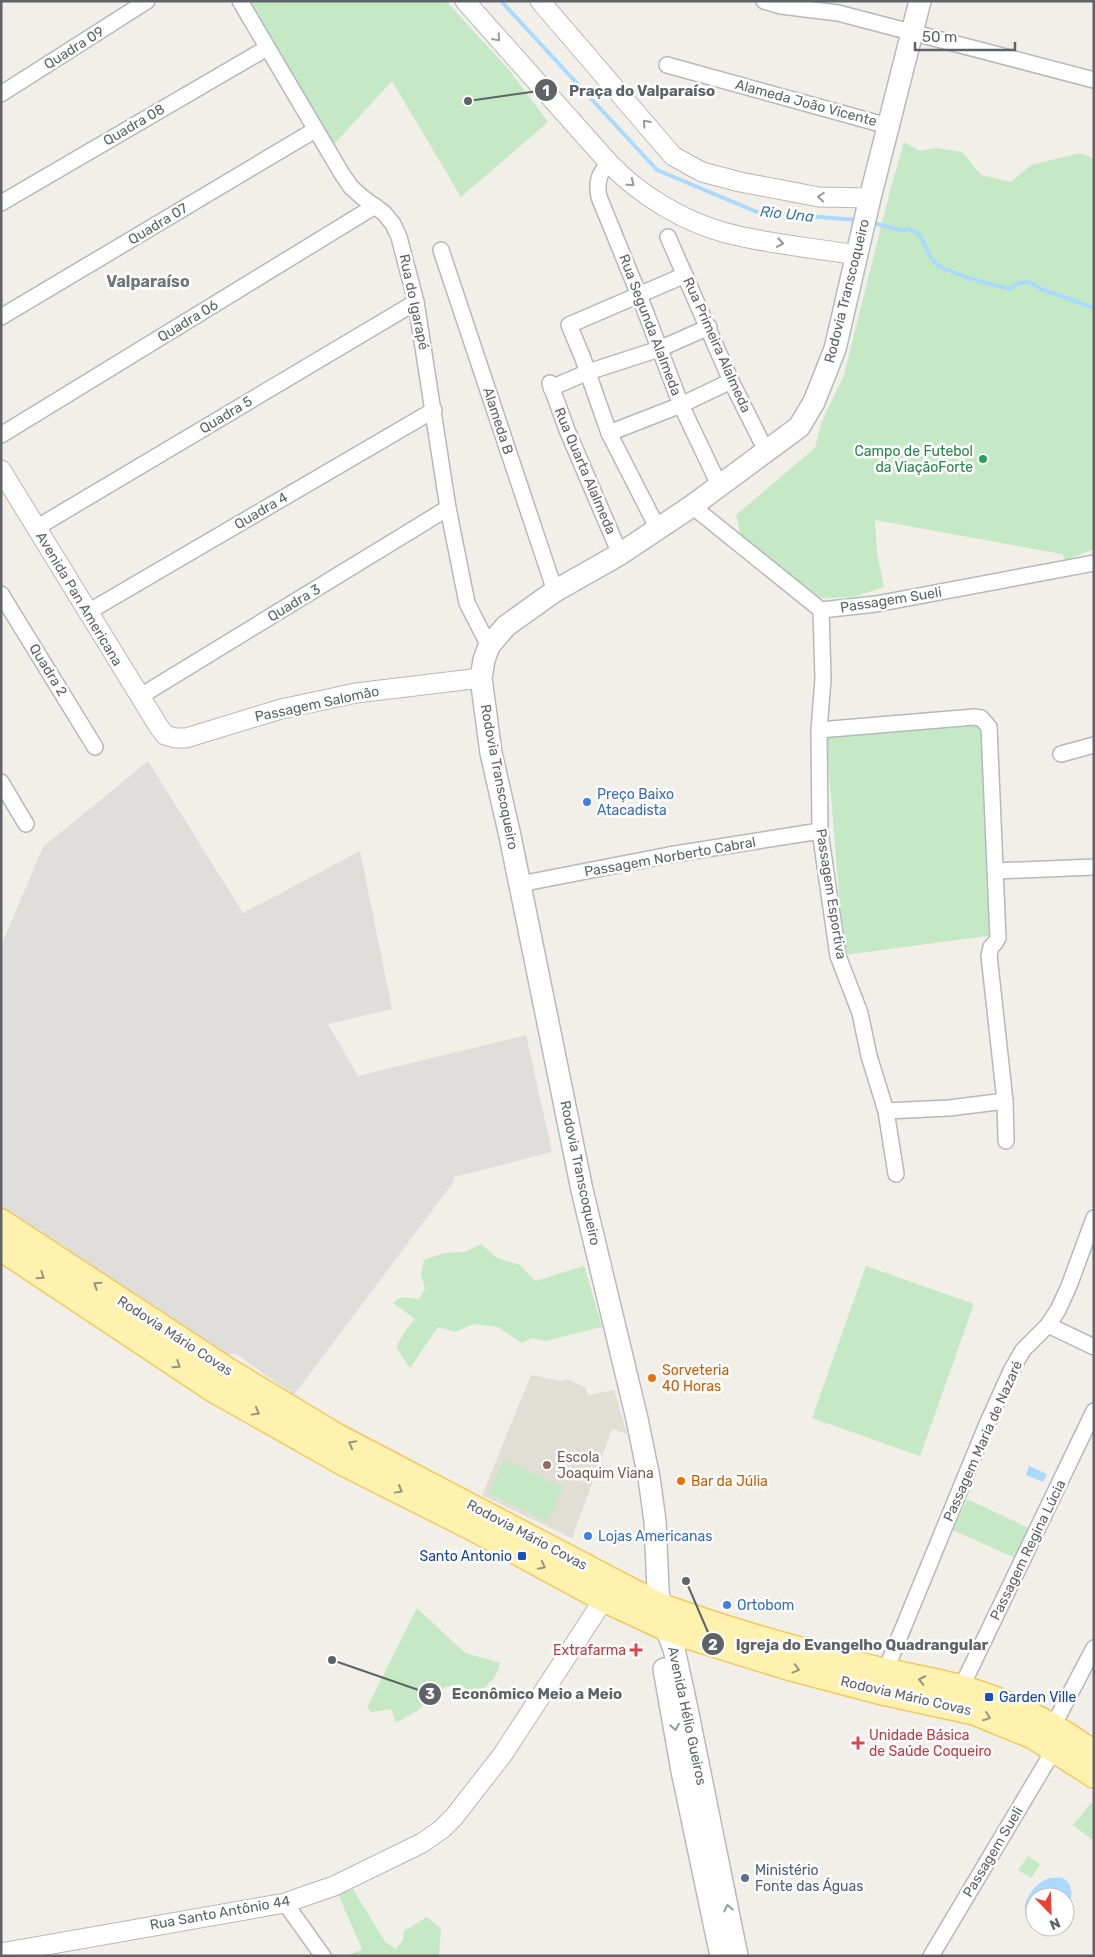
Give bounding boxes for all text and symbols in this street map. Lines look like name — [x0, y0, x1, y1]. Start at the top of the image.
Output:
scale bar — [915, 20, 1015, 52]
street label: Quadra 09 — [41, 23, 107, 73]
text: 50 m — [922, 28, 957, 46]
one-way arrow — [492, 32, 500, 41]
callout: Praça do Valparaíso — [534, 75, 725, 105]
street label: Alameda João Vicente — [733, 76, 879, 130]
text: 1 — [542, 82, 550, 100]
text: Praça do Valparaíso — [569, 82, 715, 100]
street label: Quadra 08 — [100, 101, 168, 149]
one-way arrow — [642, 120, 651, 129]
one-way arrow — [626, 177, 635, 186]
one-way arrow — [817, 191, 825, 202]
street label: Quadra 07 — [125, 200, 191, 248]
water label: Rio Una — [759, 202, 815, 226]
street label: Rodovia Transcoqueiro — [821, 217, 873, 365]
one-way arrow — [775, 238, 784, 248]
street label: Rua Segunda Alalmeda — [615, 252, 685, 398]
street label: Rua do Igarapé — [396, 253, 432, 352]
district label: Valparaíso — [106, 272, 190, 291]
street label: Rua Primeira Alalmeda — [679, 275, 755, 415]
street label: Quadra 06 — [155, 296, 221, 346]
street label: Alameda B — [479, 385, 517, 457]
street label: Quadra 5 — [196, 393, 256, 437]
street label: Rua Quarta Alalmeda — [551, 405, 619, 537]
place label: Campo de Futebol da ViaçãoForte — [855, 443, 973, 476]
marker: Campo de Futebol da ViaçãoForte — [977, 453, 989, 465]
street label: Quadra 4 — [231, 489, 291, 533]
street label: Avenida Pan Americana — [32, 529, 126, 669]
street label: Quadra 3 — [264, 581, 324, 625]
street label: Passagem Sueli — [839, 584, 943, 616]
street label: Quadra 2 — [25, 641, 71, 699]
street label: Passagem Salomão — [253, 683, 381, 725]
street label: Rodovia Transcoqueiro — [477, 703, 521, 851]
place label: Preço Baixo Atacadista — [597, 786, 674, 819]
marker: Preço Baixo Atacadista — [581, 796, 593, 808]
street label: Passagem Esportiva — [812, 827, 850, 961]
street label: Passagem Norberto Cabral — [583, 834, 757, 880]
street label: Rodovia Transcoqueiro — [556, 1099, 604, 1247]
one-way arrow — [36, 1269, 45, 1279]
one-way arrow — [93, 1282, 103, 1291]
street label: Rodovia Mário Covas — [114, 1292, 236, 1380]
street label: Passagem Maria de Nazaré — [940, 1358, 1026, 1524]
one-way arrow — [171, 1359, 181, 1368]
place label: Sorveteria 40 Horas — [662, 1362, 729, 1395]
marker: Sorveteria 40 Horas — [646, 1372, 658, 1384]
one-way arrow — [251, 1406, 260, 1416]
one-way arrow — [348, 1440, 357, 1450]
place label: Escola Joaquim Viana — [557, 1449, 654, 1482]
marker: Escola Joaquim Viana — [541, 1459, 553, 1471]
place label: Bar da Júlia — [691, 1473, 768, 1490]
marker: Bar da Júlia — [675, 1475, 687, 1487]
street label: Passagem Regina Lúcia — [987, 1477, 1069, 1623]
one-way arrow — [393, 1484, 402, 1494]
street label: Rodovia Mário Covas — [464, 1496, 590, 1574]
place label: Lojas Americanas — [598, 1528, 712, 1545]
marker: Lojas Americanas — [582, 1530, 594, 1542]
place label: Santo Antonio — [419, 1548, 512, 1565]
marker: Santo Antonio — [516, 1550, 528, 1562]
one-way arrow — [537, 1560, 546, 1570]
place label: Ortobom — [737, 1597, 794, 1614]
marker: Ortobom — [721, 1599, 733, 1611]
callout: Igreja do Evangelho Quadrangular — [701, 1629, 998, 1659]
text: 2 — [708, 1636, 718, 1654]
text: Igreja do Evangelho Quadrangular — [736, 1636, 989, 1654]
place label: Extrafarma — [553, 1642, 626, 1659]
marker: Extrafarma — [630, 1644, 642, 1656]
street label: Avenida Hélio Gueiros — [664, 1645, 710, 1787]
one-way arrow — [791, 1663, 799, 1673]
street label: Rodovia Mário Covas — [839, 1673, 973, 1719]
one-way arrow — [918, 1675, 927, 1686]
callout: Econômico Meio a Meio — [417, 1679, 633, 1709]
text: 3 — [425, 1685, 435, 1703]
text: Econômico Meio a Meio — [452, 1685, 622, 1703]
place label: Garden Ville — [999, 1689, 1076, 1706]
marker: Garden Ville — [983, 1691, 995, 1703]
one-way arrow — [982, 1711, 991, 1721]
one-way arrow — [669, 1723, 679, 1731]
place label: Unidade Básica de Saúde Coqueiro — [869, 1727, 992, 1760]
marker: Unidade Básica de Saúde Coqueiro — [851, 1736, 865, 1750]
street label: Passagem Sueli — [959, 1804, 1027, 1900]
place label: Ministério Fonte das Águas — [755, 1862, 863, 1895]
marker: Ministério Fonte das Águas — [739, 1872, 751, 1884]
north arrow — [1025, 1887, 1075, 1937]
street label: Rua Santo Antônio 44 — [149, 1892, 292, 1934]
one-way arrow — [723, 1903, 733, 1912]
text: N — [1047, 1914, 1063, 1933]

